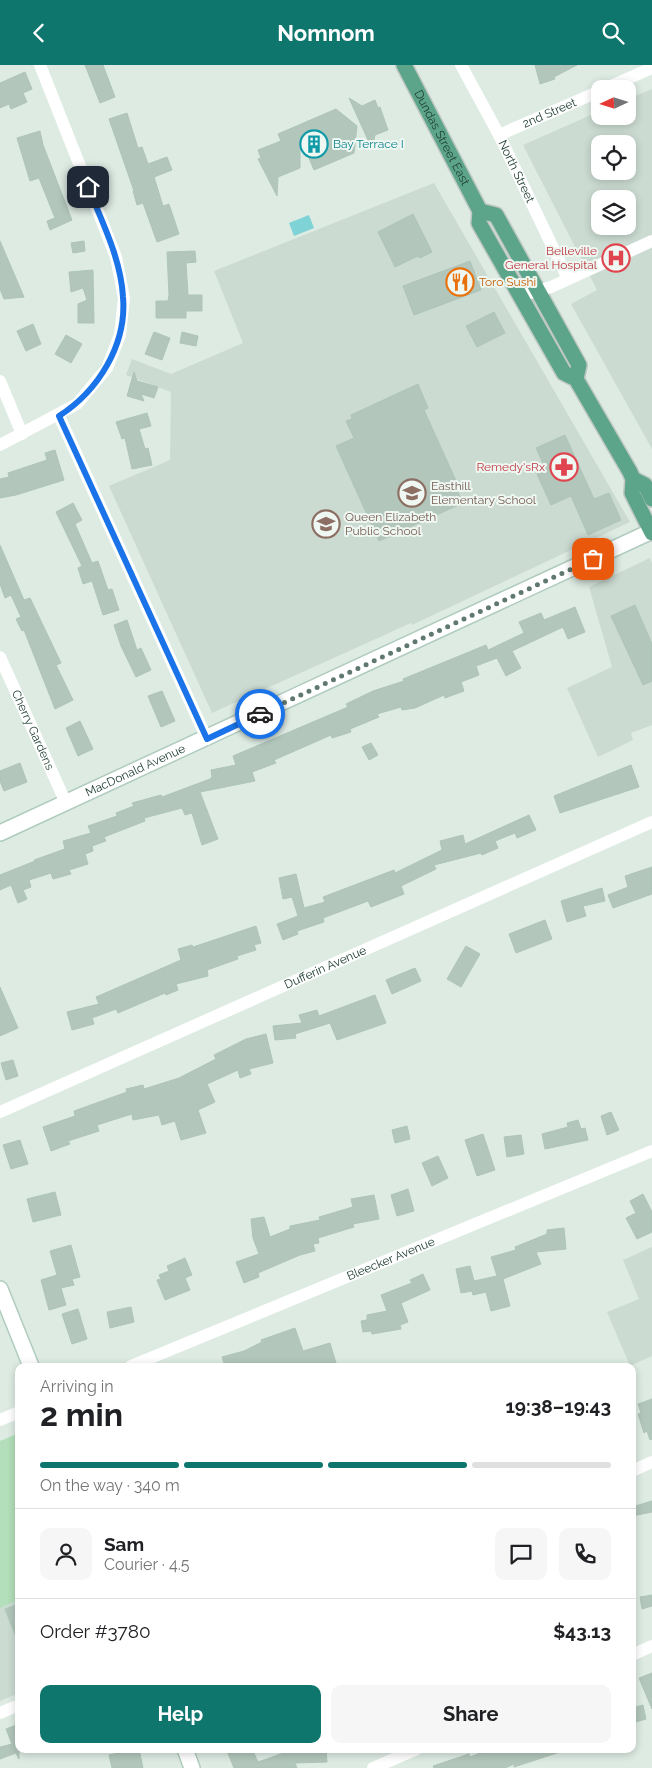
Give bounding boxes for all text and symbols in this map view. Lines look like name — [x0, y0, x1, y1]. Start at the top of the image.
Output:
icon: back — [25, 19, 53, 47]
icon: search — [599, 19, 627, 47]
text: Nomnom — [277, 20, 375, 46]
north arrow — [591, 80, 636, 125]
map controls — [591, 80, 636, 235]
street label: Dundas Street East — [411, 88, 472, 188]
street label: 2nd Street — [520, 95, 578, 131]
building icon: Bay Terrace I — [299, 129, 329, 159]
button: locate — [591, 135, 636, 180]
place label: Bay Terrace I — [333, 137, 404, 151]
street label: North Street — [495, 138, 537, 205]
pin — [67, 166, 109, 208]
icon: home — [74, 173, 102, 201]
button: layers — [591, 190, 636, 235]
hospital icon: Belleville General Hospital — [601, 243, 631, 273]
place label: Belleville General Hospital — [505, 244, 598, 272]
restaurant icon: Toro Sushi — [445, 267, 475, 297]
place label: Toro Sushi — [479, 275, 536, 289]
pharmacy icon: Remedy'sRx — [549, 452, 579, 482]
place label: Remedy'sRx — [476, 460, 545, 474]
school or university icon: Easthill Elementary School — [397, 478, 427, 508]
place label: Easthill Elementary School — [431, 479, 537, 507]
school or university icon: Queen Elizabeth Public School — [311, 509, 341, 539]
place label: Queen Elizabeth Public School — [345, 510, 436, 538]
pin — [572, 538, 614, 580]
icon: bag — [579, 545, 607, 573]
street label: Cherry Gardens — [9, 688, 57, 772]
courier — [235, 689, 285, 739]
icon: car — [246, 700, 274, 728]
street label: MacDonald Avenue — [83, 741, 187, 800]
street label: Dufferin Avenue — [282, 943, 368, 992]
street label: Bleecker Avenue — [345, 1234, 437, 1283]
text: Arriving in — [40, 1377, 114, 1396]
text: 19:38–19:43 — [505, 1395, 611, 1417]
text: 2 min — [40, 1396, 123, 1433]
text: On the way · 340 m — [40, 1476, 180, 1495]
button: person — [40, 1528, 92, 1580]
button: chat — [495, 1528, 547, 1580]
button: phone — [559, 1528, 611, 1580]
text: Sam — [104, 1533, 144, 1555]
text: Courier · 4.5 — [104, 1555, 189, 1574]
text: Order #3780 — [40, 1620, 151, 1642]
text: $43.13 — [553, 1620, 611, 1642]
button: Help — [40, 1685, 321, 1743]
button: Share — [331, 1685, 611, 1743]

